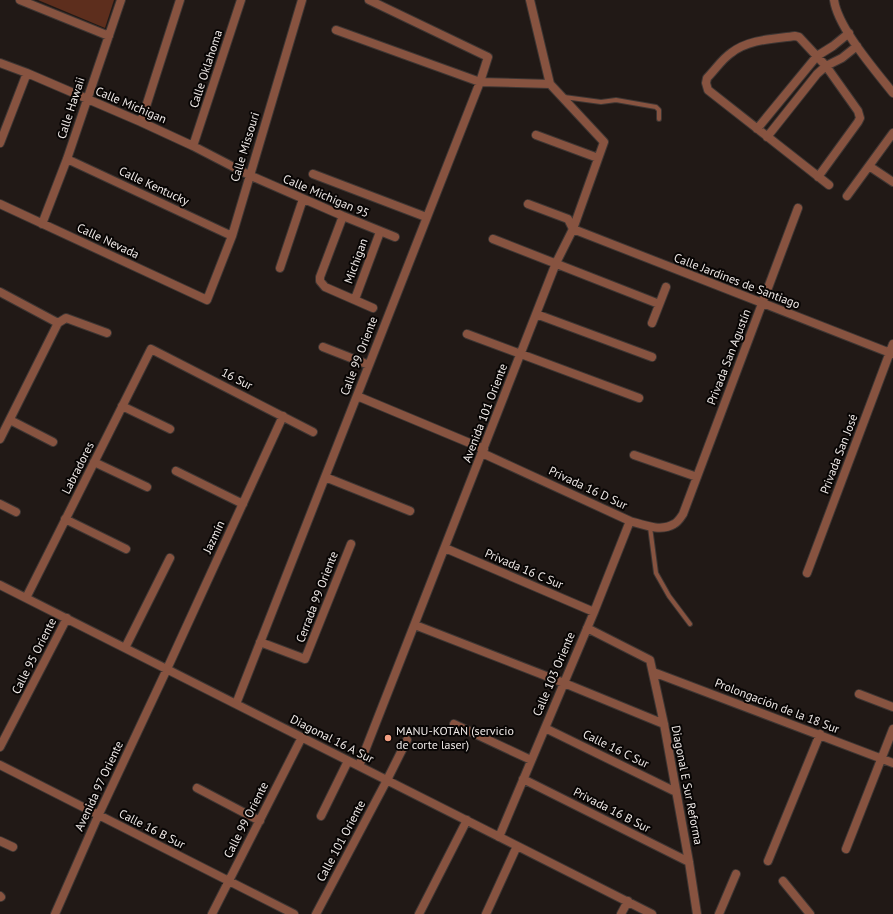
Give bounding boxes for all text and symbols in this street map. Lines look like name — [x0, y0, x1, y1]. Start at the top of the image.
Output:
street label: Calle Oklahoma — [186, 28, 225, 110]
street label: Calle Hawaii — [53, 75, 88, 141]
street label: Calle Míchigan — [93, 83, 169, 126]
street label: Calle Missouri — [227, 110, 262, 183]
street label: Calle Kentucky — [117, 163, 192, 208]
street label: Calle Michigan 95 — [281, 171, 371, 220]
street label: Calle Nevada — [75, 220, 142, 262]
street label: Michigan — [340, 236, 371, 285]
street label: Calle Jardines de Santiago — [672, 250, 802, 312]
street label: Privada San Agustín — [703, 307, 754, 407]
street label: Calle 99 Oriente — [337, 314, 380, 397]
street label: Avenida 101 Oriente — [459, 361, 510, 464]
street label: 16 Sur — [219, 364, 255, 393]
street label: Privada San José — [816, 412, 861, 496]
street label: Labradores — [58, 439, 97, 496]
street label: Privada 16 D Sur — [546, 463, 630, 512]
street label: Jazmín — [199, 518, 228, 556]
street label: Privada 16 C Sur — [483, 545, 566, 592]
street label: Cerrada 99 Oriente — [292, 549, 341, 645]
street label: Calle 95 Oriente — [8, 615, 59, 696]
street label: Calle 103 Oriente — [529, 629, 578, 718]
street label: Prolongación de la 18 Sur — [713, 675, 842, 736]
street label: Diagonal 16 A Sur — [288, 711, 376, 766]
place label: MANU-KOTAN (servicio de corte laser) — [396, 723, 514, 752]
street label: Diagonal E Sur Reforma — [669, 724, 706, 846]
street label: Calle 16 C Sur — [581, 726, 652, 771]
marker: MANU-KOTAN (servicio de corte laser) — [383, 733, 393, 743]
street label: Avenida 97 Oriente — [71, 738, 126, 833]
street label: Calle 99 Oriente — [220, 779, 271, 860]
street label: Privada 16 B Sur — [571, 784, 653, 835]
street label: Calle 101 Oriente — [313, 798, 368, 884]
street label: Calle 16 B Sur — [117, 805, 188, 852]

